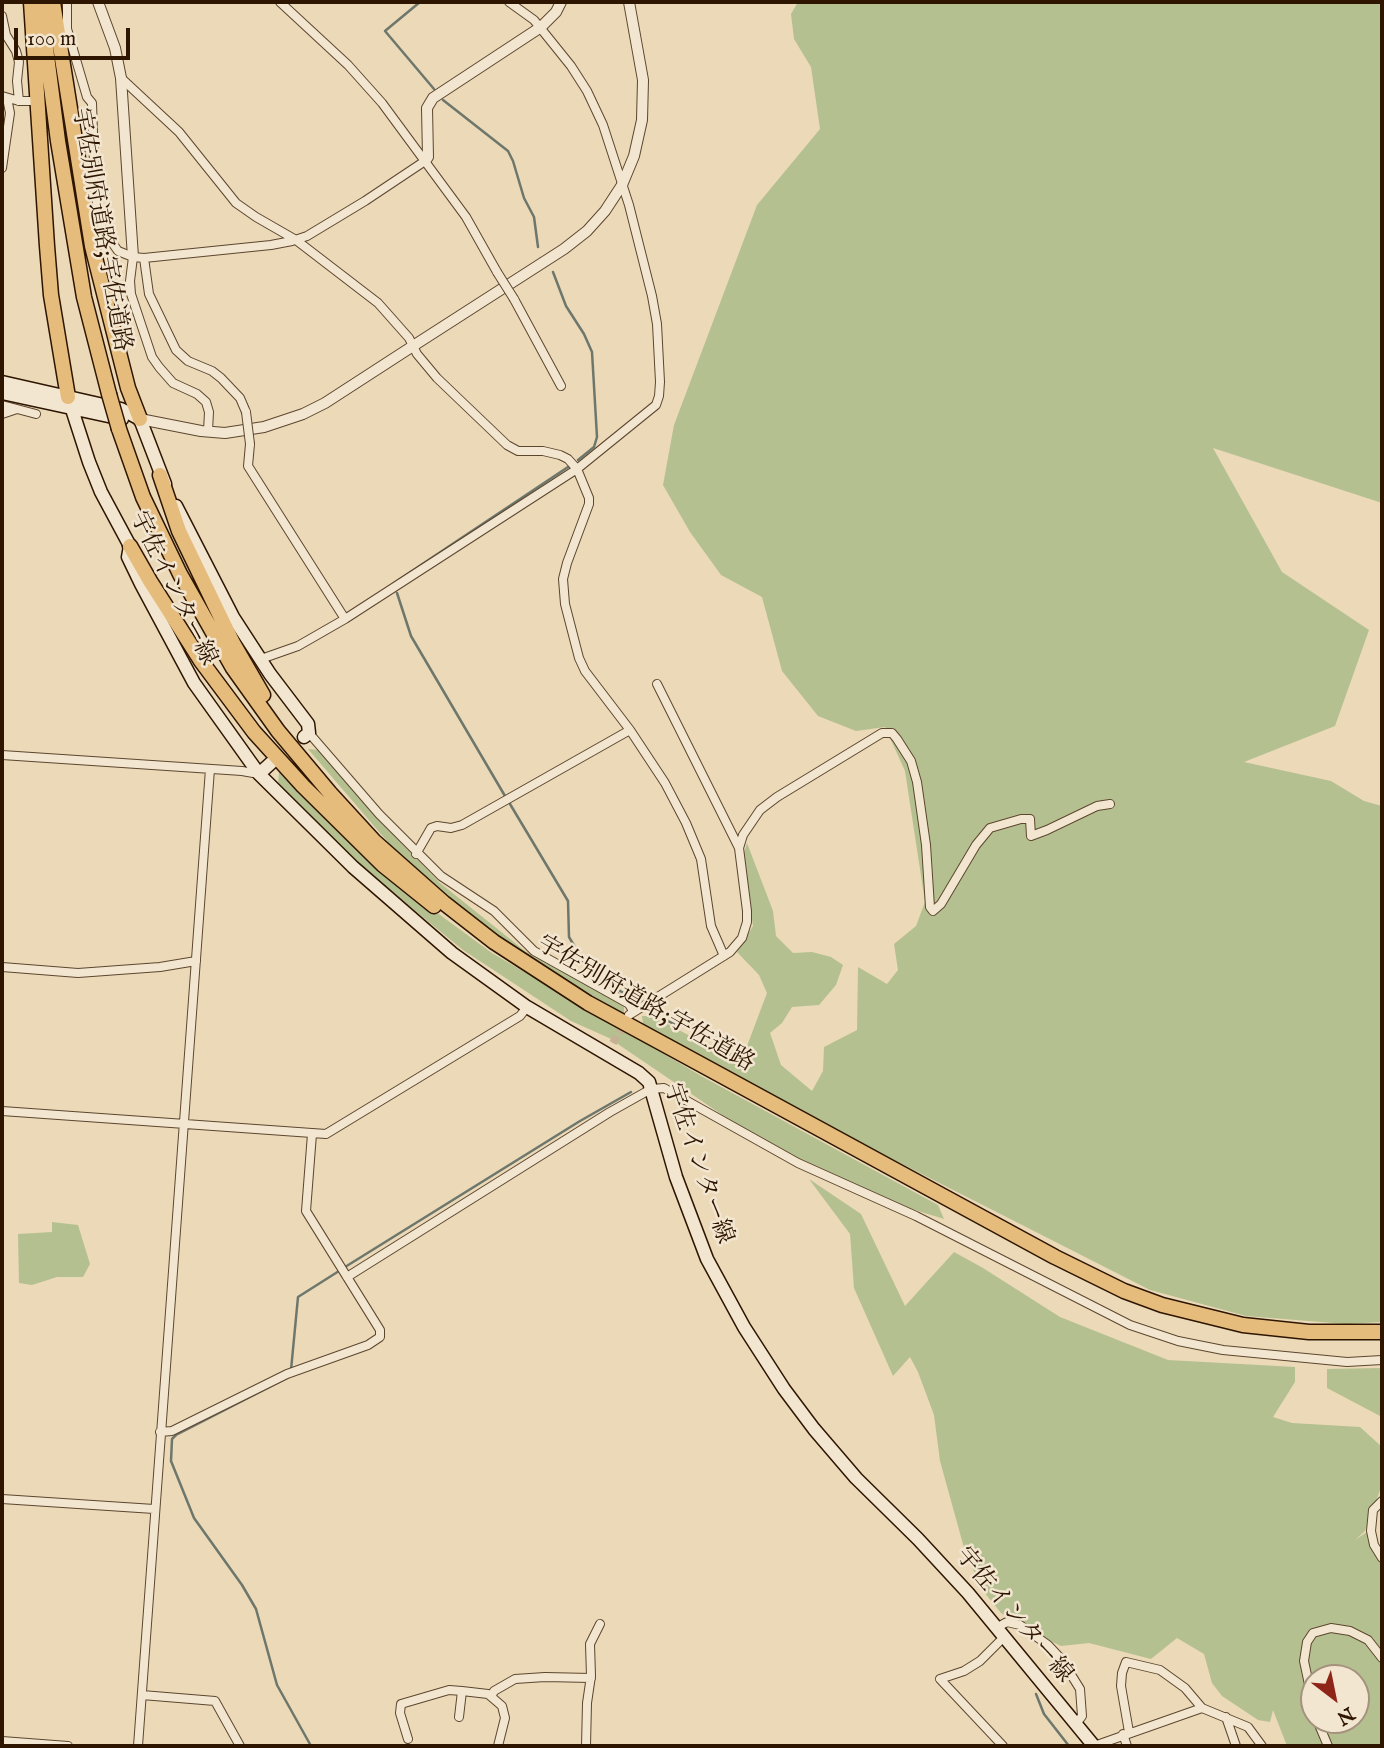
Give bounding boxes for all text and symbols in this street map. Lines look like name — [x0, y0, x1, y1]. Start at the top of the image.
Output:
scale bar — [18, 14, 133, 58]
text: 100 m — [27, 26, 76, 53]
street label: 宇佐別府道路;宇佐道路 — [64, 106, 136, 354]
street label: 宇佐インター線 — [122, 507, 222, 671]
street label: 宇佐別府道路;宇佐道路 — [531, 931, 759, 1079]
street label: 宇佐インター線 — [656, 1080, 738, 1248]
street label: 宇佐インター線 — [948, 1542, 1078, 1690]
north arrow — [1300, 1664, 1370, 1734]
text: N — [1332, 1701, 1358, 1730]

